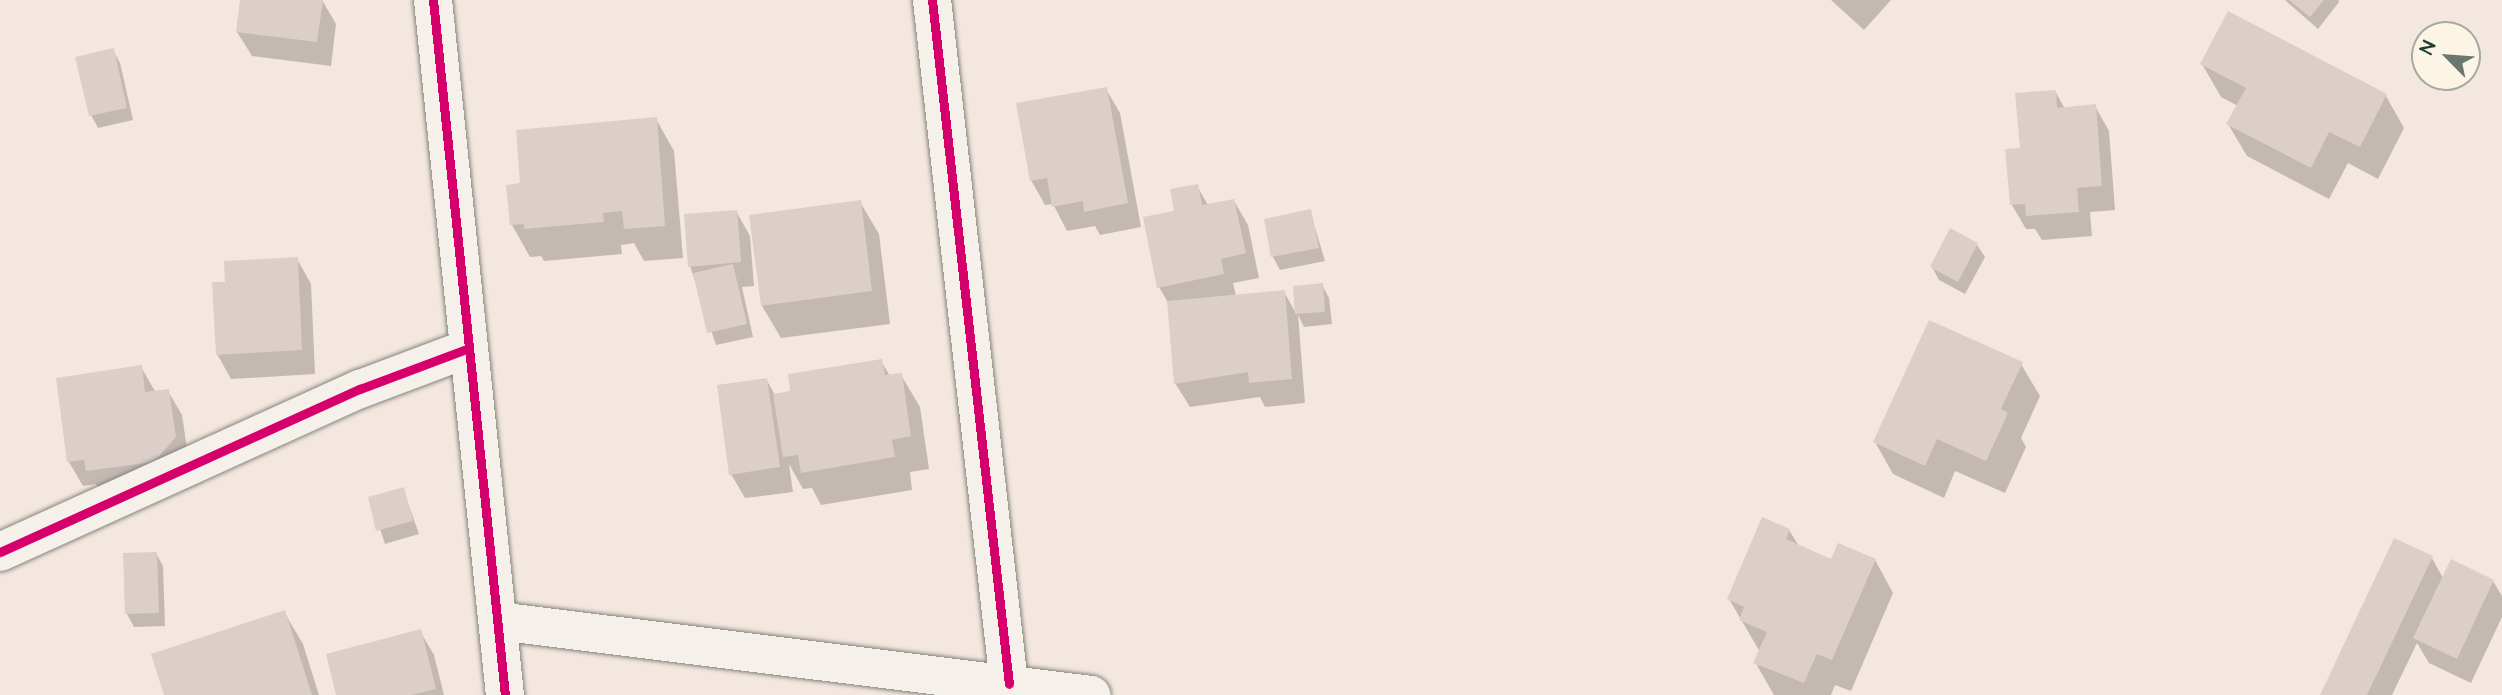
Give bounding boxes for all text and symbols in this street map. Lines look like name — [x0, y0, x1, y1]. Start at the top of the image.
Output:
north arrow — [2411, 21, 2481, 91]
text: N — [2414, 37, 2443, 59]

